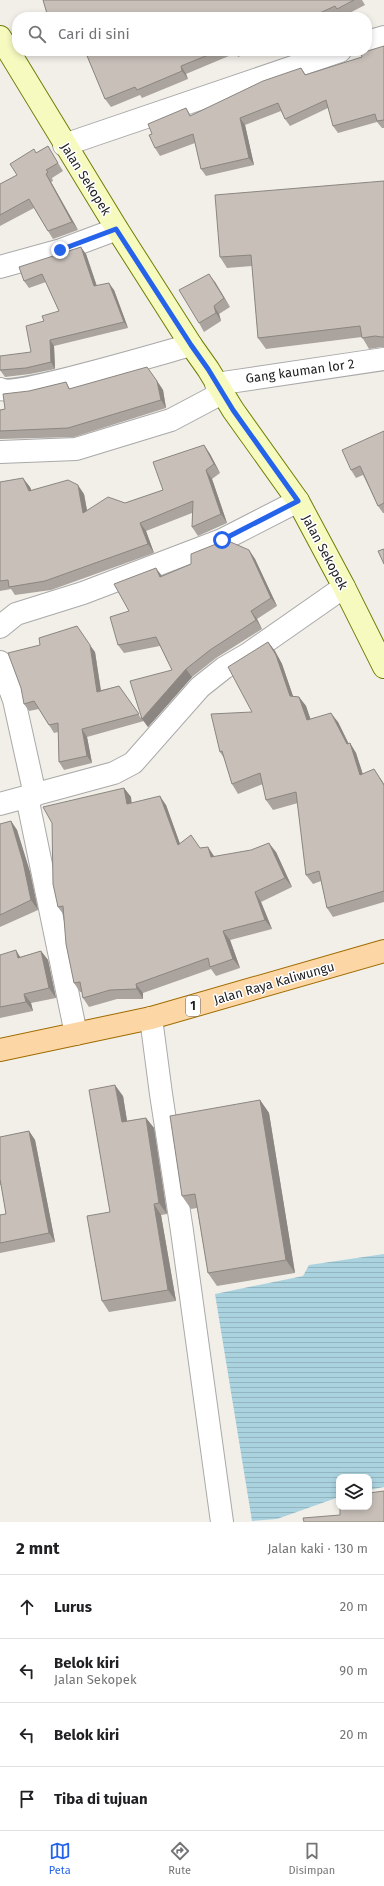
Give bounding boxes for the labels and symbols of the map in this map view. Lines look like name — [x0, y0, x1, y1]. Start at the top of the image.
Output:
street label: Jalan Sekopek — [58, 140, 114, 218]
route end — [51, 241, 69, 259]
street label: Gang kauman lor 2 — [245, 356, 355, 386]
street label: Jalan Sekopek — [299, 512, 351, 592]
route start — [213, 531, 231, 549]
street label: Jalan Raya Kaliwungu — [212, 959, 336, 1007]
road number: 1 — [186, 996, 200, 1016]

